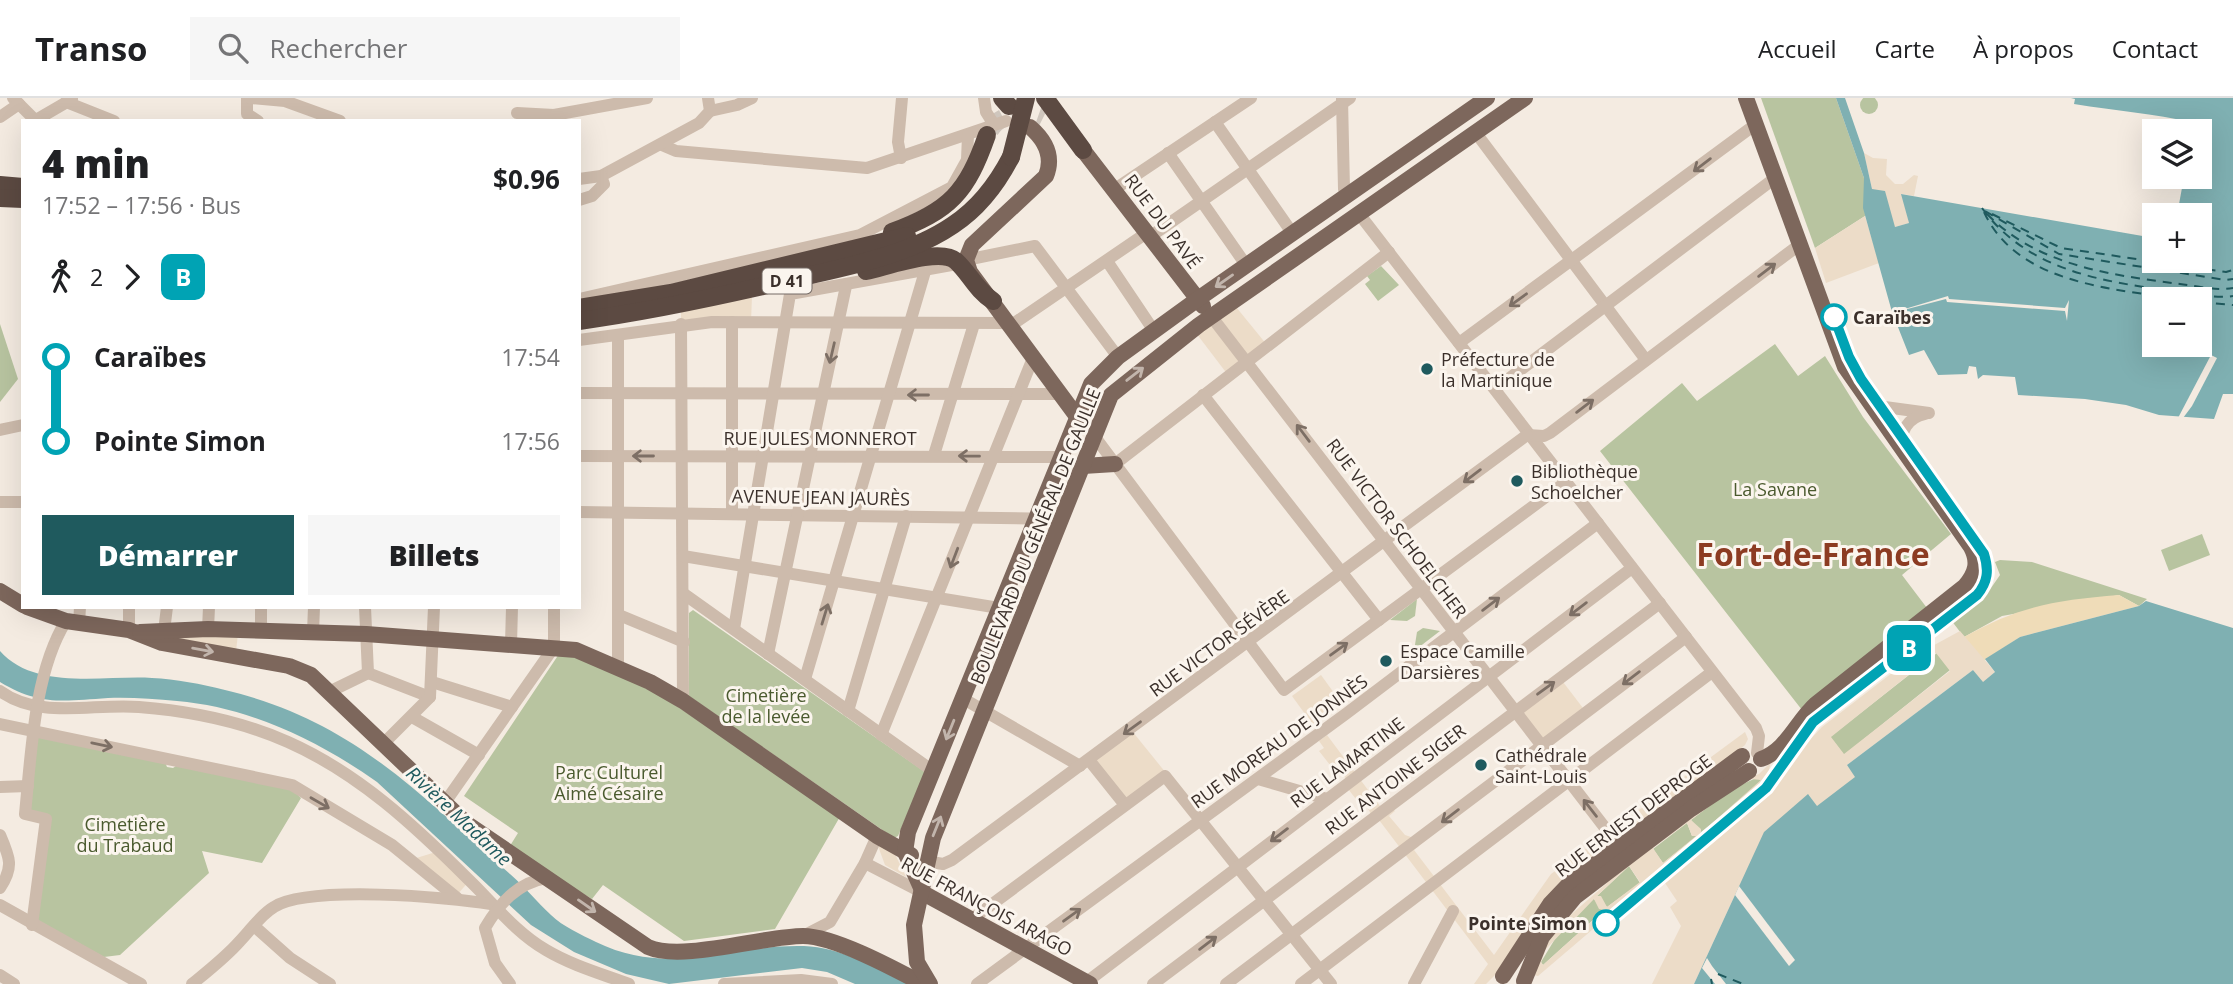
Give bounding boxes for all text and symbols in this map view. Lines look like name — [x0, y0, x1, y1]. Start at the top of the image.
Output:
search box — [190, 17, 680, 80]
text: Transo — [35, 26, 148, 71]
icon: search — [214, 29, 252, 67]
text: Rechercher — [270, 30, 407, 66]
text: Accueil — [1758, 32, 1837, 65]
text: Carte — [1875, 32, 1935, 65]
text: À propos — [1973, 32, 2074, 65]
text: Contact — [2112, 32, 2198, 65]
map controls — [2142, 119, 2212, 357]
button: layers — [2142, 119, 2212, 189]
text: 4 min — [42, 137, 150, 189]
one-way arrow — [1693, 158, 1711, 173]
text: $0.96 — [493, 161, 560, 197]
street label: RUE DU PAVÉ — [1119, 169, 1207, 273]
text: 17:52 – 17:56 · Bus — [42, 189, 241, 221]
button: + — [2142, 203, 2212, 273]
icon: walk — [42, 258, 80, 296]
icon: forward — [113, 258, 151, 296]
text: B — [175, 260, 191, 293]
text: 2 — [90, 261, 103, 293]
one-way arrow — [1757, 262, 1776, 277]
road number: D 41 — [762, 268, 812, 294]
one-way arrow — [1215, 274, 1234, 288]
button: − — [2142, 287, 2212, 357]
one-way arrow — [1509, 292, 1528, 307]
marker: Caraïbes — [1821, 304, 1847, 330]
place label: Caraïbes — [1853, 305, 1931, 329]
text: Caraïbes — [94, 339, 206, 375]
text: 17:54 — [501, 341, 560, 373]
one-way arrow — [824, 341, 838, 364]
place label: Préfecture de la Martinique — [1441, 347, 1555, 392]
marker: Préfecture de la Martinique — [1419, 361, 1435, 377]
one-way arrow — [1125, 366, 1143, 381]
street label: BOULEVARD DU GÉNÉRAL DE GAULLE — [964, 384, 1106, 688]
one-way arrow — [907, 388, 930, 401]
one-way arrow — [1575, 399, 1594, 414]
text: Pointe Simon — [94, 423, 266, 459]
one-way arrow — [1296, 424, 1310, 443]
text: 17:56 — [501, 425, 560, 457]
street label: RUE JULES MONNEROT — [723, 426, 917, 450]
street label: RUE VICTOR SCHOELCHER — [1321, 433, 1473, 623]
one-way arrow — [632, 449, 655, 463]
one-way arrow — [958, 449, 981, 463]
place label: Bibliothèque Schoelcher — [1531, 459, 1638, 504]
one-way arrow — [1463, 469, 1482, 483]
marker: Bibliothèque Schoelcher — [1509, 473, 1525, 489]
park label: La Savane — [1733, 477, 1817, 501]
street label: AVENUE JEAN JAURÈS — [732, 483, 910, 511]
button: Démarrer — [42, 515, 294, 595]
button: Billets — [308, 515, 560, 595]
district label: Fort-de-France — [1696, 532, 1930, 575]
one-way arrow — [946, 547, 959, 569]
street label: RUE VICTOR SÉVÈRE — [1144, 584, 1294, 702]
one-way arrow — [1481, 597, 1500, 612]
one-way arrow — [1569, 601, 1588, 616]
one-way arrow — [819, 603, 832, 625]
line badge: B — [1886, 625, 1932, 671]
text: B — [1901, 631, 1917, 664]
place label: Espace Camille Darsières — [1400, 639, 1525, 684]
one-way arrow — [1329, 642, 1348, 657]
one-way arrow — [191, 644, 214, 658]
marker: Espace Camille Darsières — [1378, 653, 1394, 669]
street label: RUE MOREAU DE JONNÈS — [1186, 669, 1372, 813]
one-way arrow — [1622, 670, 1641, 685]
one-way arrow — [1536, 681, 1555, 695]
park label: Cimetière de la levée — [722, 683, 810, 728]
street label: RUE LAMARTINE — [1285, 711, 1409, 813]
one-way arrow — [942, 718, 955, 740]
street label: RUE ANTOINE SIGER — [1320, 718, 1470, 840]
one-way arrow — [1123, 721, 1142, 735]
one-way arrow — [90, 738, 113, 752]
place label: Cathédrale Saint-Louis — [1495, 743, 1587, 788]
street label: RUE ERNEST DEPROGE — [1550, 748, 1716, 882]
marker: Cathédrale Saint-Louis — [1473, 757, 1489, 773]
water label: Rivière Madame — [401, 760, 517, 872]
park label: Parc Culturel Aimé Césaire — [554, 760, 664, 805]
one-way arrow — [309, 796, 329, 810]
one-way arrow — [1583, 800, 1598, 818]
one-way arrow — [1441, 808, 1460, 823]
park label: Cimetière du Trabaud — [76, 812, 174, 857]
one-way arrow — [932, 816, 945, 838]
one-way arrow — [1270, 827, 1289, 842]
street label: RUE FRANÇOIS ARAGO — [897, 851, 1077, 961]
one-way arrow — [577, 899, 596, 913]
one-way arrow — [1062, 908, 1081, 922]
marker: Pointe Simon — [1593, 910, 1619, 936]
place label: Pointe Simon — [1468, 911, 1587, 935]
one-way arrow — [1198, 935, 1216, 950]

